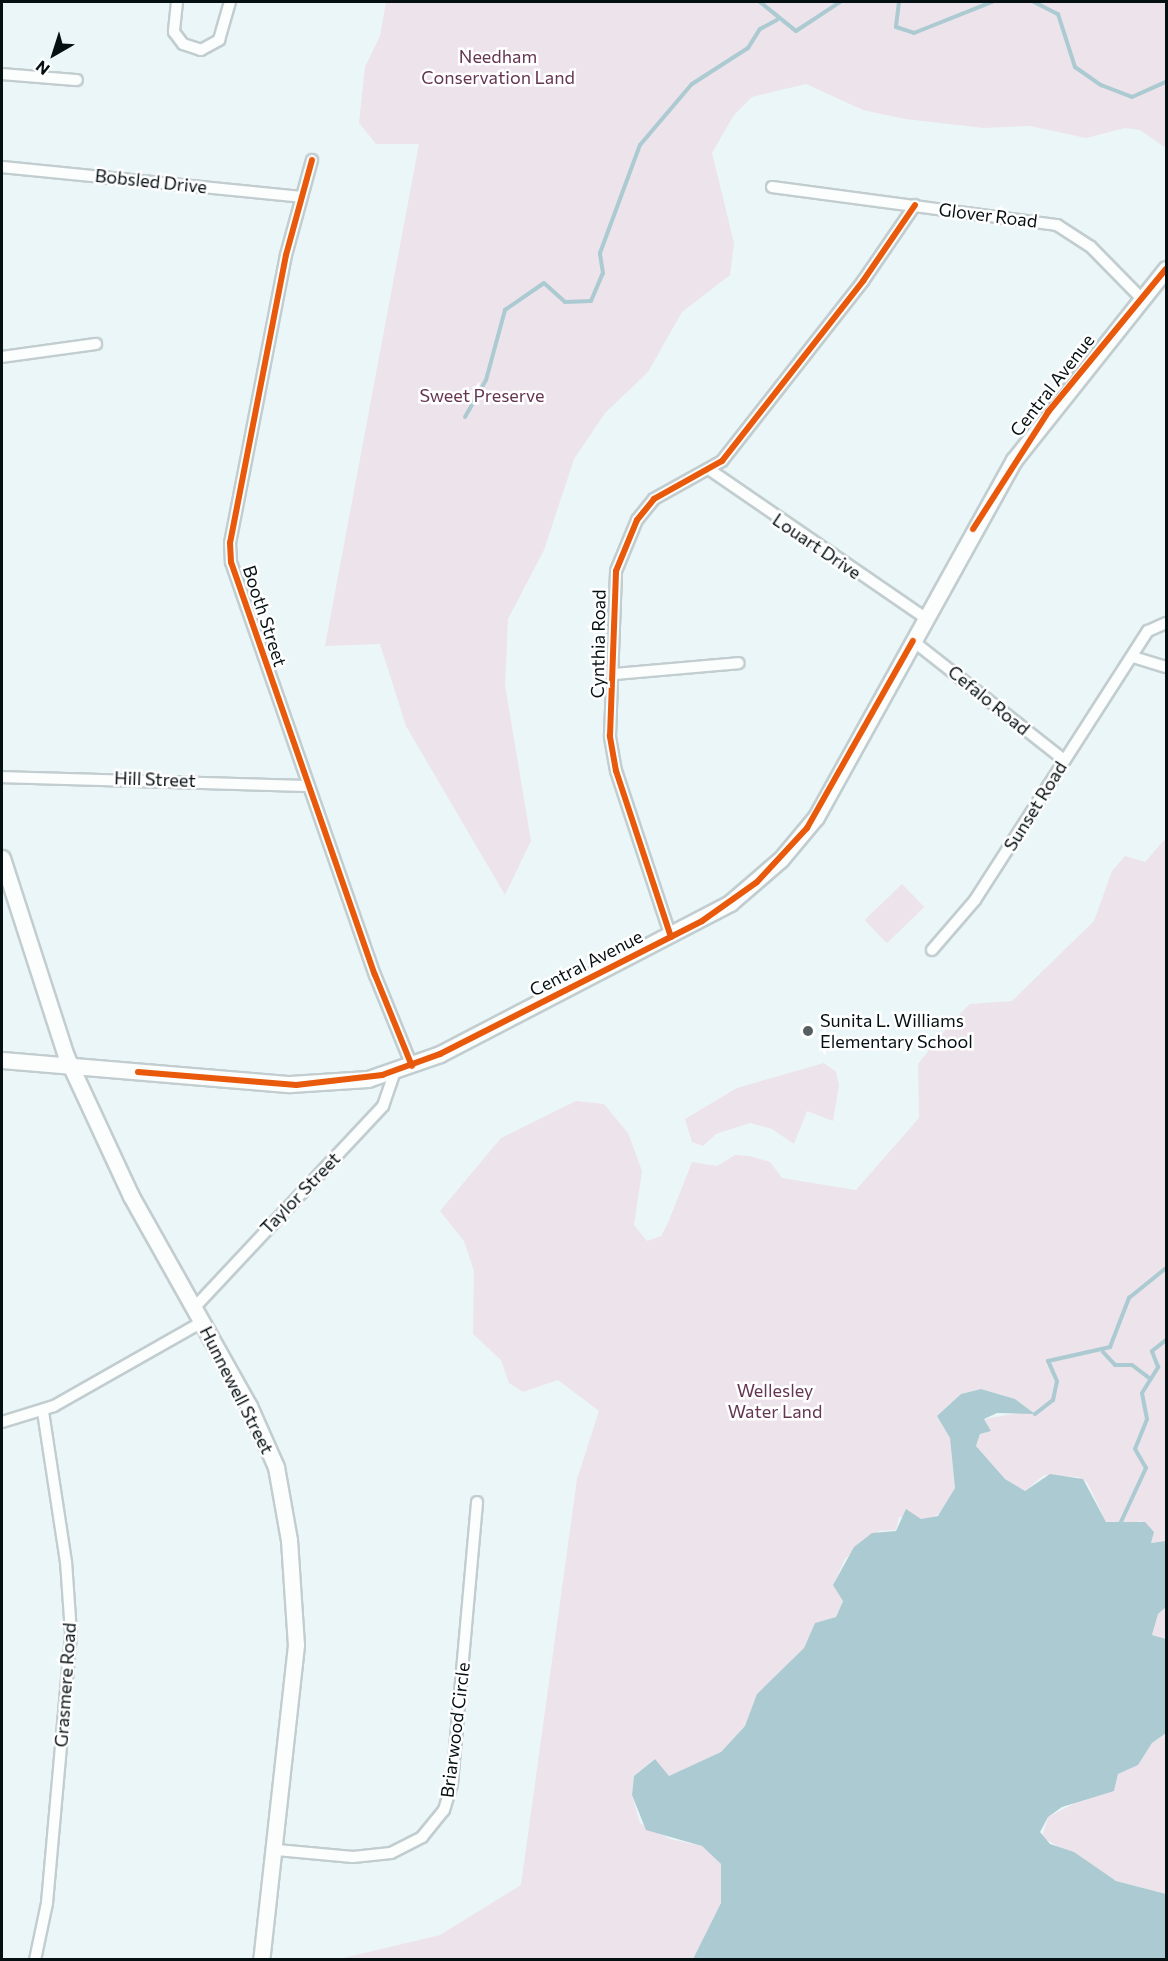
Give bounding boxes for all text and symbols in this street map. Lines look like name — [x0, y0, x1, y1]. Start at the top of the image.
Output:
north arrow — [24, 24, 84, 84]
park label: Needham Conservation Land — [421, 46, 575, 88]
text: N — [32, 57, 53, 80]
street label: Bobsled Drive — [94, 164, 208, 198]
street label: Glover Road — [937, 198, 1039, 232]
street label: Central Avenue — [1005, 330, 1099, 440]
park label: Sweet Preserve — [420, 384, 544, 406]
street label: Louart Drive — [769, 509, 865, 583]
street label: Booth Street — [239, 563, 291, 669]
street label: Cynthia Road — [586, 589, 610, 699]
street label: Cefalo Road — [944, 661, 1034, 739]
street label: Sunset Road — [999, 757, 1071, 855]
street label: Hill Street — [114, 767, 196, 791]
street label: Central Avenue — [526, 925, 646, 1001]
place label: Sunita L. Williams Elementary School — [820, 1010, 973, 1052]
marker: Sunita L. Williams Elementary School — [801, 1024, 815, 1038]
street label: Taylor Street — [256, 1148, 344, 1238]
street label: Hunnewell Street — [195, 1323, 279, 1457]
park label: Wellesley Water Land — [728, 1380, 822, 1422]
street label: Grasmere Road — [50, 1622, 80, 1748]
street label: Briarwood Circle — [436, 1661, 474, 1799]

